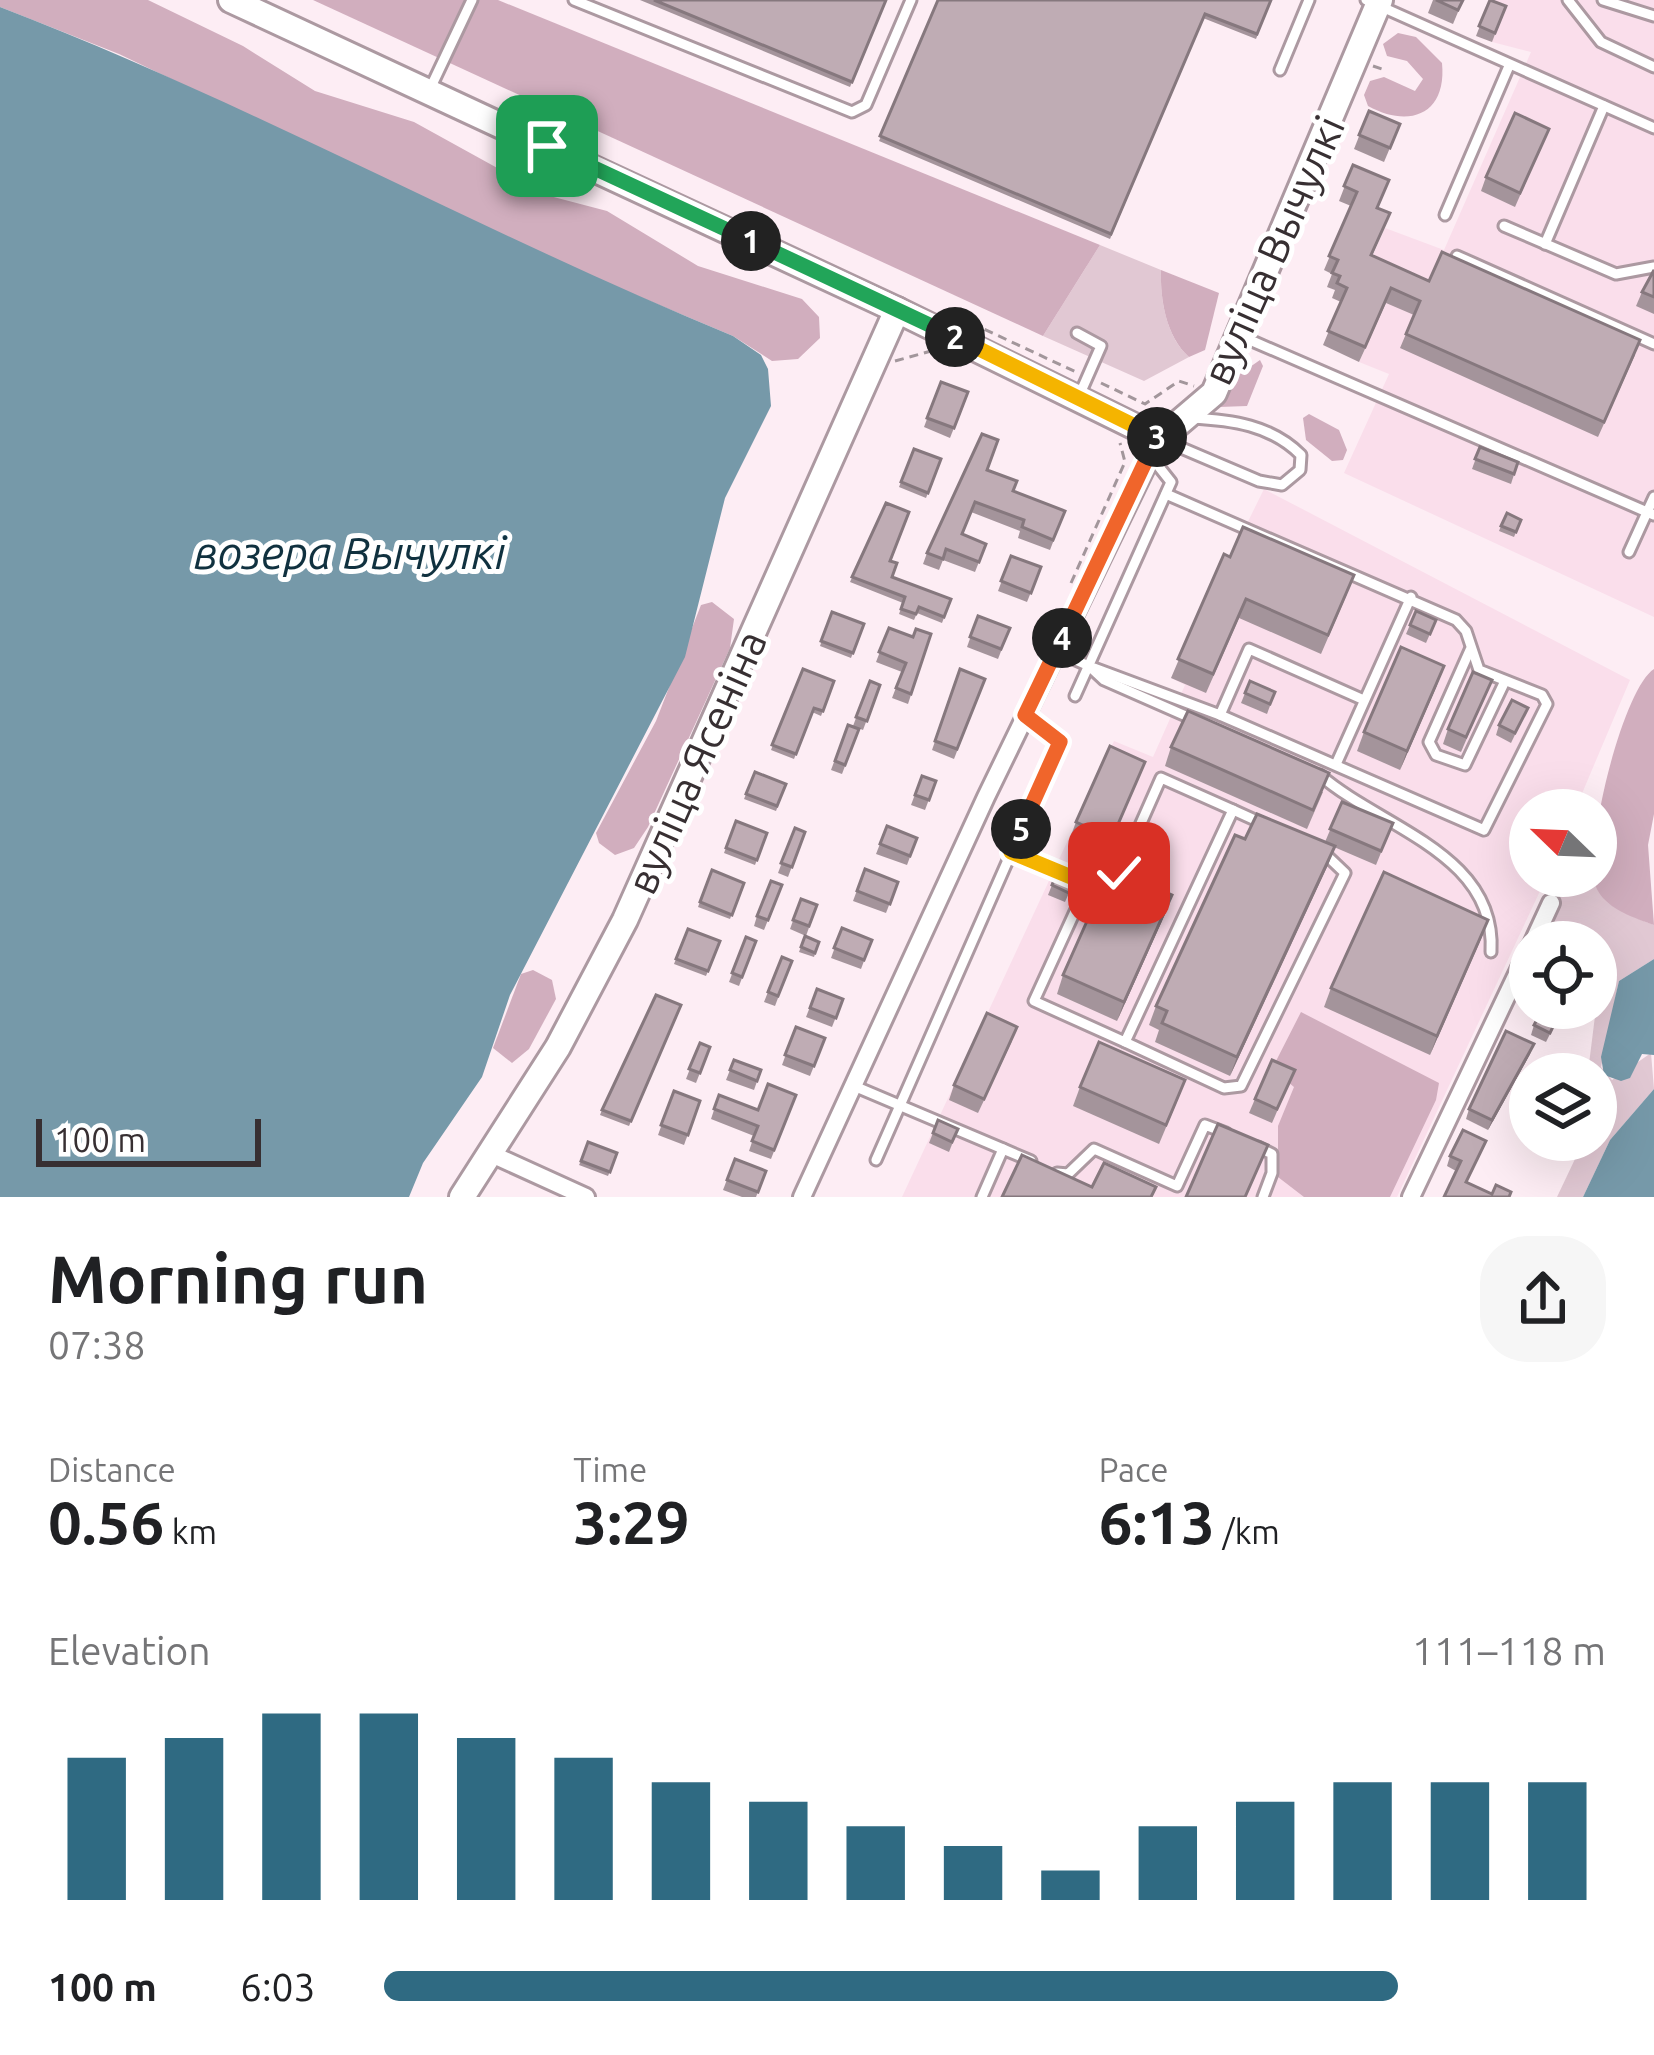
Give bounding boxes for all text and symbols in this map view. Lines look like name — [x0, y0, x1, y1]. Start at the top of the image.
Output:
pin — [496, 95, 598, 197]
street label: вуліца Вычулкі — [1193, 108, 1353, 392]
icon: arrive — [514, 113, 580, 179]
pin: 1 — [721, 211, 781, 271]
text: 1 — [742, 222, 760, 259]
pin: 2 — [925, 307, 985, 367]
text: 2 — [946, 318, 964, 355]
pin: 3 — [1127, 407, 1187, 467]
text: 3 — [1148, 418, 1166, 455]
water label: возера Вычулкі — [194, 527, 508, 578]
pin: 4 — [1032, 608, 1092, 668]
text: 4 — [1053, 619, 1071, 656]
street label: вуліца Ясеніна — [617, 623, 775, 901]
north arrow — [1509, 789, 1617, 897]
map controls — [1509, 789, 1617, 1161]
pin: 5 — [991, 799, 1051, 859]
text: 5 — [1012, 810, 1030, 847]
pin — [1068, 822, 1170, 924]
icon: check — [1086, 840, 1152, 906]
button: locate — [1509, 921, 1617, 1029]
button: layers — [1509, 1053, 1617, 1161]
scale bar — [36, 1113, 261, 1166]
text: 100 m — [54, 1121, 146, 1158]
button: share — [1480, 1236, 1606, 1362]
text: Morning run — [48, 1241, 428, 1315]
text: 07:38 — [48, 1323, 146, 1366]
text: Distance — [48, 1451, 176, 1488]
text: Time — [573, 1451, 647, 1488]
text: Pace — [1099, 1451, 1169, 1488]
text: 0.56 — [48, 1488, 164, 1555]
text: 3:29 — [573, 1488, 690, 1555]
text: 6:13 — [1099, 1488, 1215, 1555]
text: km — [164, 1513, 217, 1550]
text: /km — [1215, 1513, 1280, 1550]
text: Elevation — [48, 1629, 211, 1672]
text: 111–118 m — [1412, 1629, 1606, 1672]
text: 100 m — [48, 1965, 157, 2008]
text: 6:03 — [240, 1965, 316, 2008]

